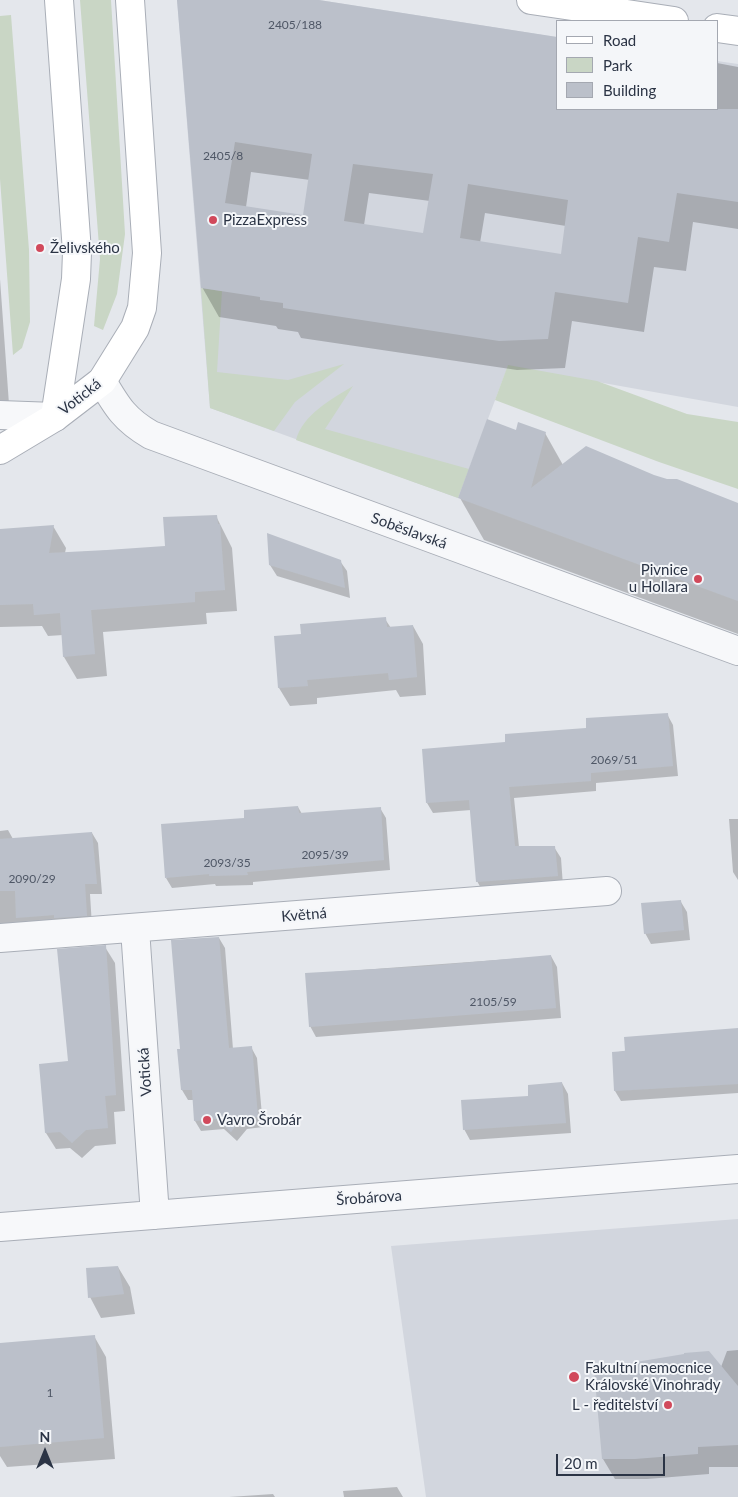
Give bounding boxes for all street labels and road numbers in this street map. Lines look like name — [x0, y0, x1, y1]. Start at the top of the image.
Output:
street label: Votická — [55, 375, 105, 419]
street label: Soběslavská — [369, 509, 449, 553]
street label: Květná — [280, 904, 328, 926]
street label: Votická — [134, 1047, 156, 1097]
street label: Šrobárova — [335, 1187, 403, 1209]

